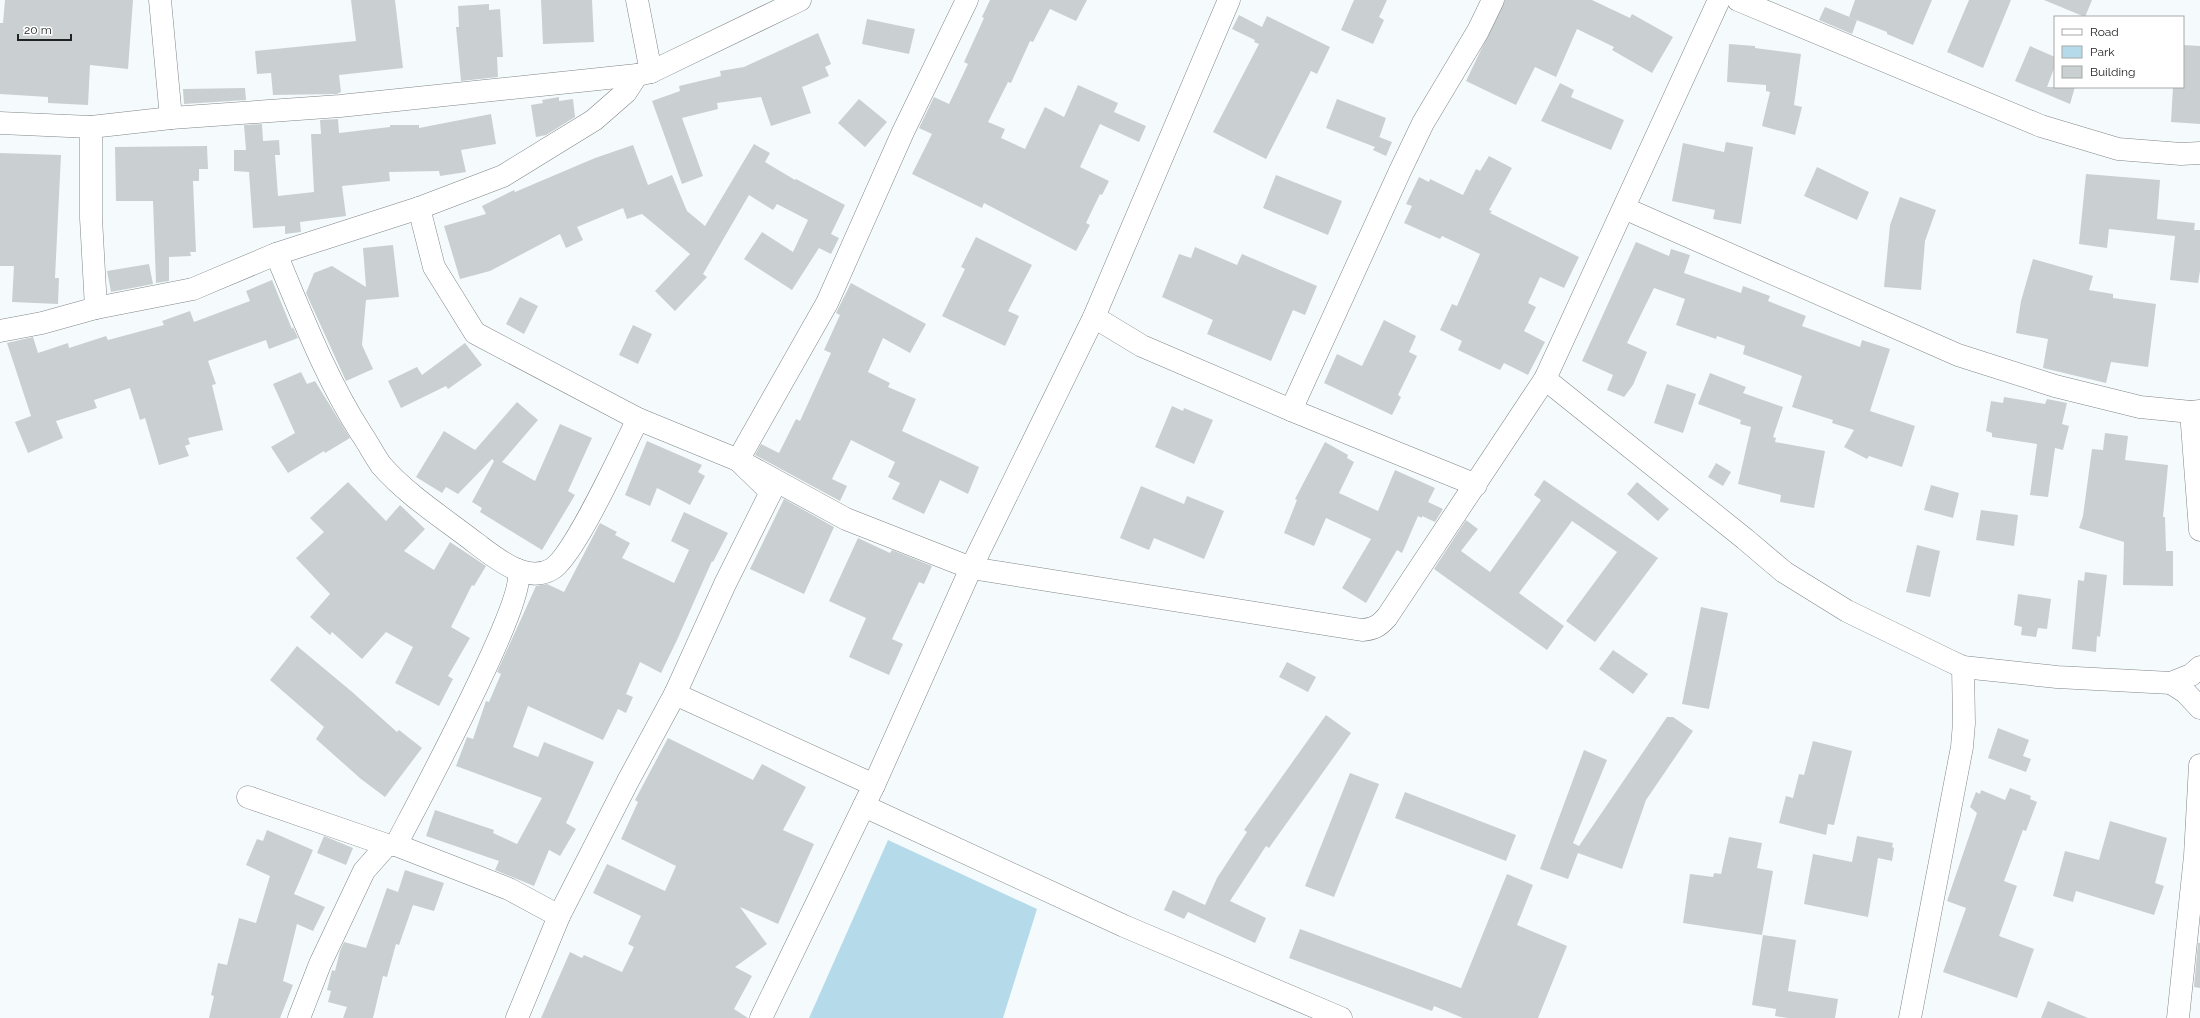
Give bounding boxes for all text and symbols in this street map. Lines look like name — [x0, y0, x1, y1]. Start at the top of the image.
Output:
scale bar — [18, 16, 71, 42]
legend — [2054, 16, 2184, 88]
text: 20 m — [24, 23, 52, 37]
text: Road — [2090, 25, 2119, 39]
text: Park — [2090, 45, 2115, 59]
text: Building — [2090, 65, 2136, 79]

